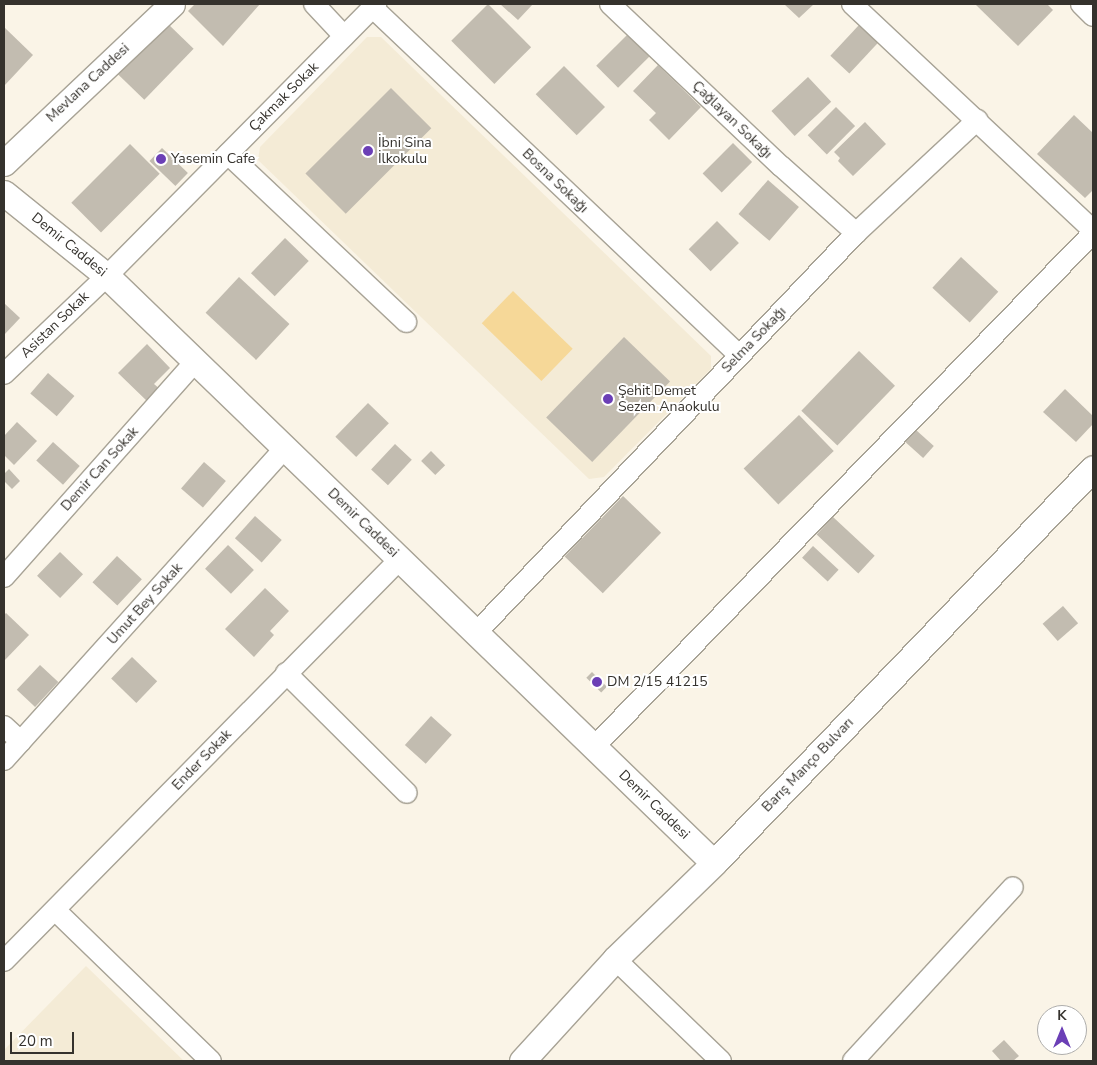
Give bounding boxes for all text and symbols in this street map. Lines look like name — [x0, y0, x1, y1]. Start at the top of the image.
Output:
street label: Mevlana Caddesi — [43, 40, 133, 126]
street label: Çakmak Sokak — [246, 59, 322, 135]
street label: Çağlayan Sokağı — [689, 78, 775, 162]
place label: İbni Sina İlkokulu — [378, 135, 432, 168]
marker: İbni Sina İlkokulu — [362, 145, 374, 157]
street label: Bosna Sokağı — [519, 145, 591, 217]
place label: Yasemin Cafe — [171, 151, 255, 167]
marker: Yasemin Cafe — [155, 153, 167, 165]
street label: Demir Caddesi — [28, 210, 110, 280]
street label: Asistan Sokak — [17, 288, 93, 362]
street label: Selma Sokağı — [718, 303, 790, 377]
place label: Şehit Demet Sezen Anaokulu — [618, 383, 720, 416]
marker: Şehit Demet Sezen Anaokulu — [602, 393, 614, 405]
street label: Demir Can Sokak — [58, 423, 142, 515]
street label: Demir Caddesi — [324, 485, 402, 561]
street label: Umut Bey Sokak — [104, 560, 186, 648]
place label: DM 2/15 41215 — [607, 674, 708, 690]
marker: DM 2/15 41215 — [591, 676, 603, 688]
street label: Barış Manço Bulvarı — [759, 714, 857, 816]
street label: Ender Sokak — [169, 726, 235, 794]
street label: Demir Caddesi — [615, 767, 693, 843]
north arrow — [1037, 1005, 1087, 1055]
text: K — [1057, 1006, 1067, 1025]
scale bar — [12, 1022, 76, 1054]
text: 20 m — [18, 1031, 53, 1051]

